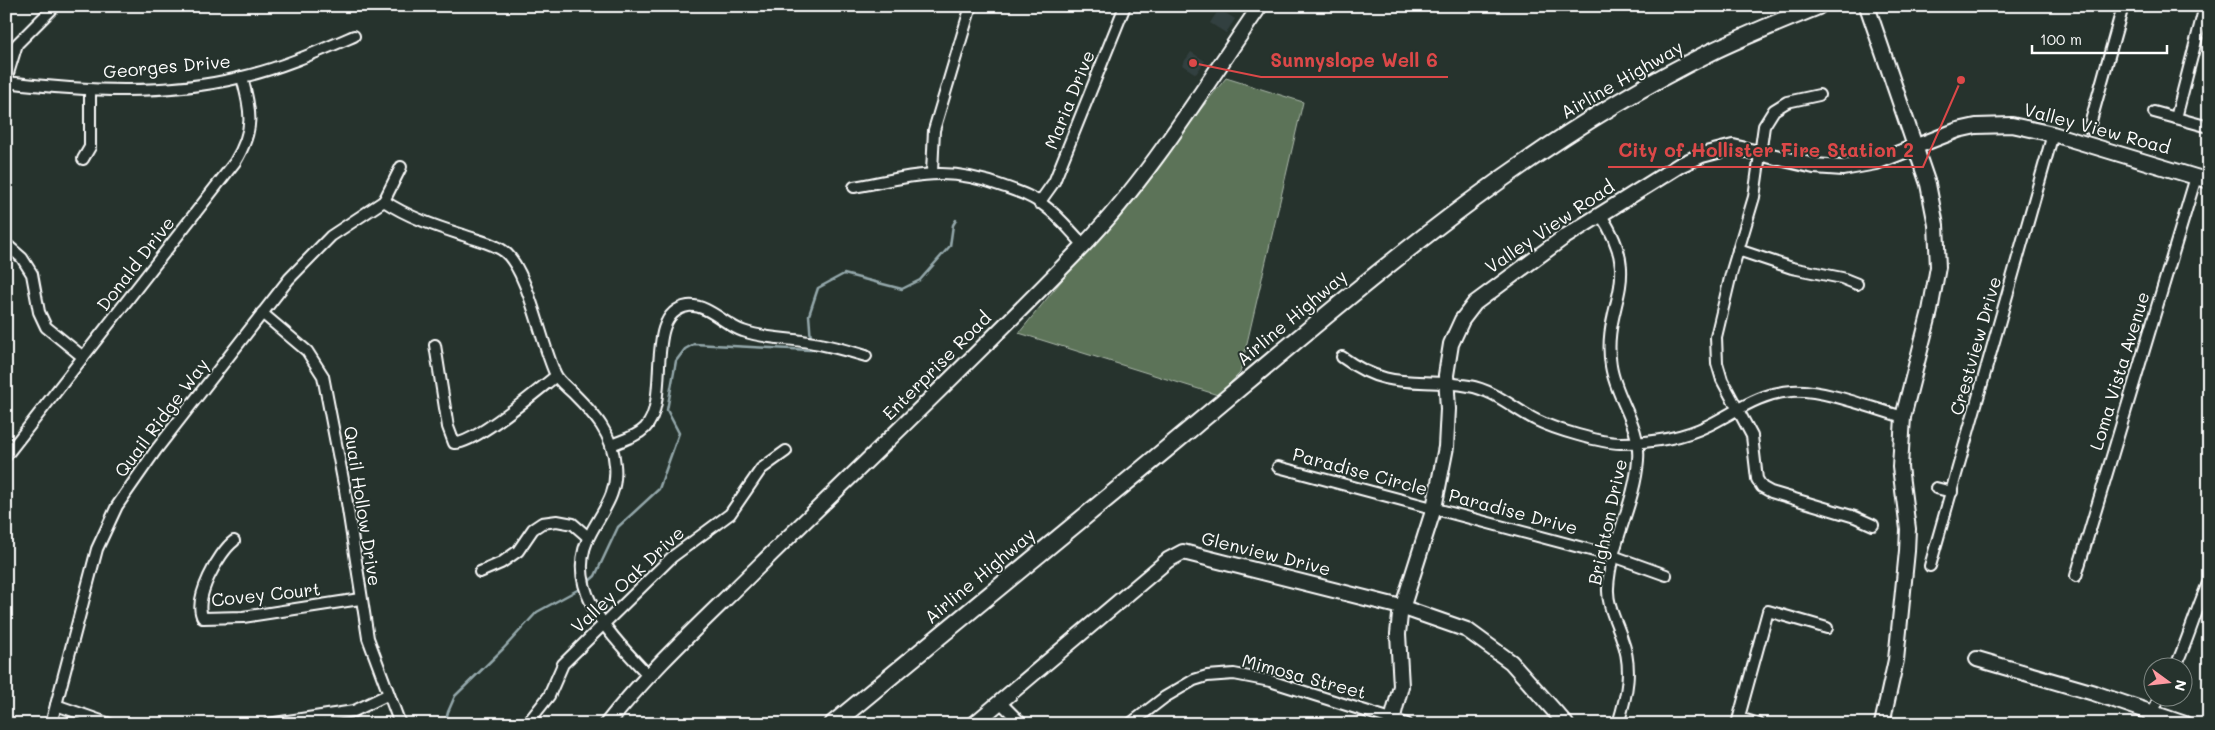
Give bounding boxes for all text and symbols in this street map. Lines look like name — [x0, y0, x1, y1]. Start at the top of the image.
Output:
scale bar — [2032, 22, 2168, 54]
text: 100 m — [2040, 29, 2082, 49]
street label: Airline Highway — [1556, 34, 1687, 124]
callout: Sunnyslope Well 6 — [1261, 43, 1448, 77]
street label: Maria Drive — [1038, 47, 1100, 153]
text: Sunnyslope Well 6 — [1270, 47, 1438, 72]
street label: Georges Drive — [102, 48, 232, 84]
street label: Valley View Road — [2021, 97, 2173, 159]
callout: City of Hollister Fire Station 2 — [1608, 133, 1923, 167]
text: City of Hollister Fire Station 2 — [1618, 137, 1914, 162]
street label: Valley View Road — [1480, 174, 1619, 278]
street label: Donald Drive — [91, 211, 180, 315]
street label: Airline Highway — [1231, 264, 1352, 371]
street label: Crestview Drive — [1944, 274, 2006, 418]
street label: Loma Vista Avenue — [2084, 289, 2155, 453]
street label: Enterprise Road — [877, 306, 996, 425]
street label: Quail Ridge Way — [109, 353, 214, 482]
street label: Quail Hollow Drive — [339, 424, 387, 587]
street label: Paradise Circle — [1290, 441, 1430, 501]
street label: Brighton Drive — [1582, 457, 1632, 587]
street label: Paradise Drive — [1446, 482, 1580, 540]
street label: Valley Oak Drive — [566, 521, 689, 638]
street label: Airline Highway — [919, 522, 1040, 629]
street label: Glenview Drive — [1199, 525, 1333, 581]
street label: Covey Court — [210, 576, 322, 612]
street label: Mimosa Street — [1239, 648, 1369, 704]
north arrow — [2142, 658, 2192, 708]
text: N — [2170, 678, 2192, 693]

